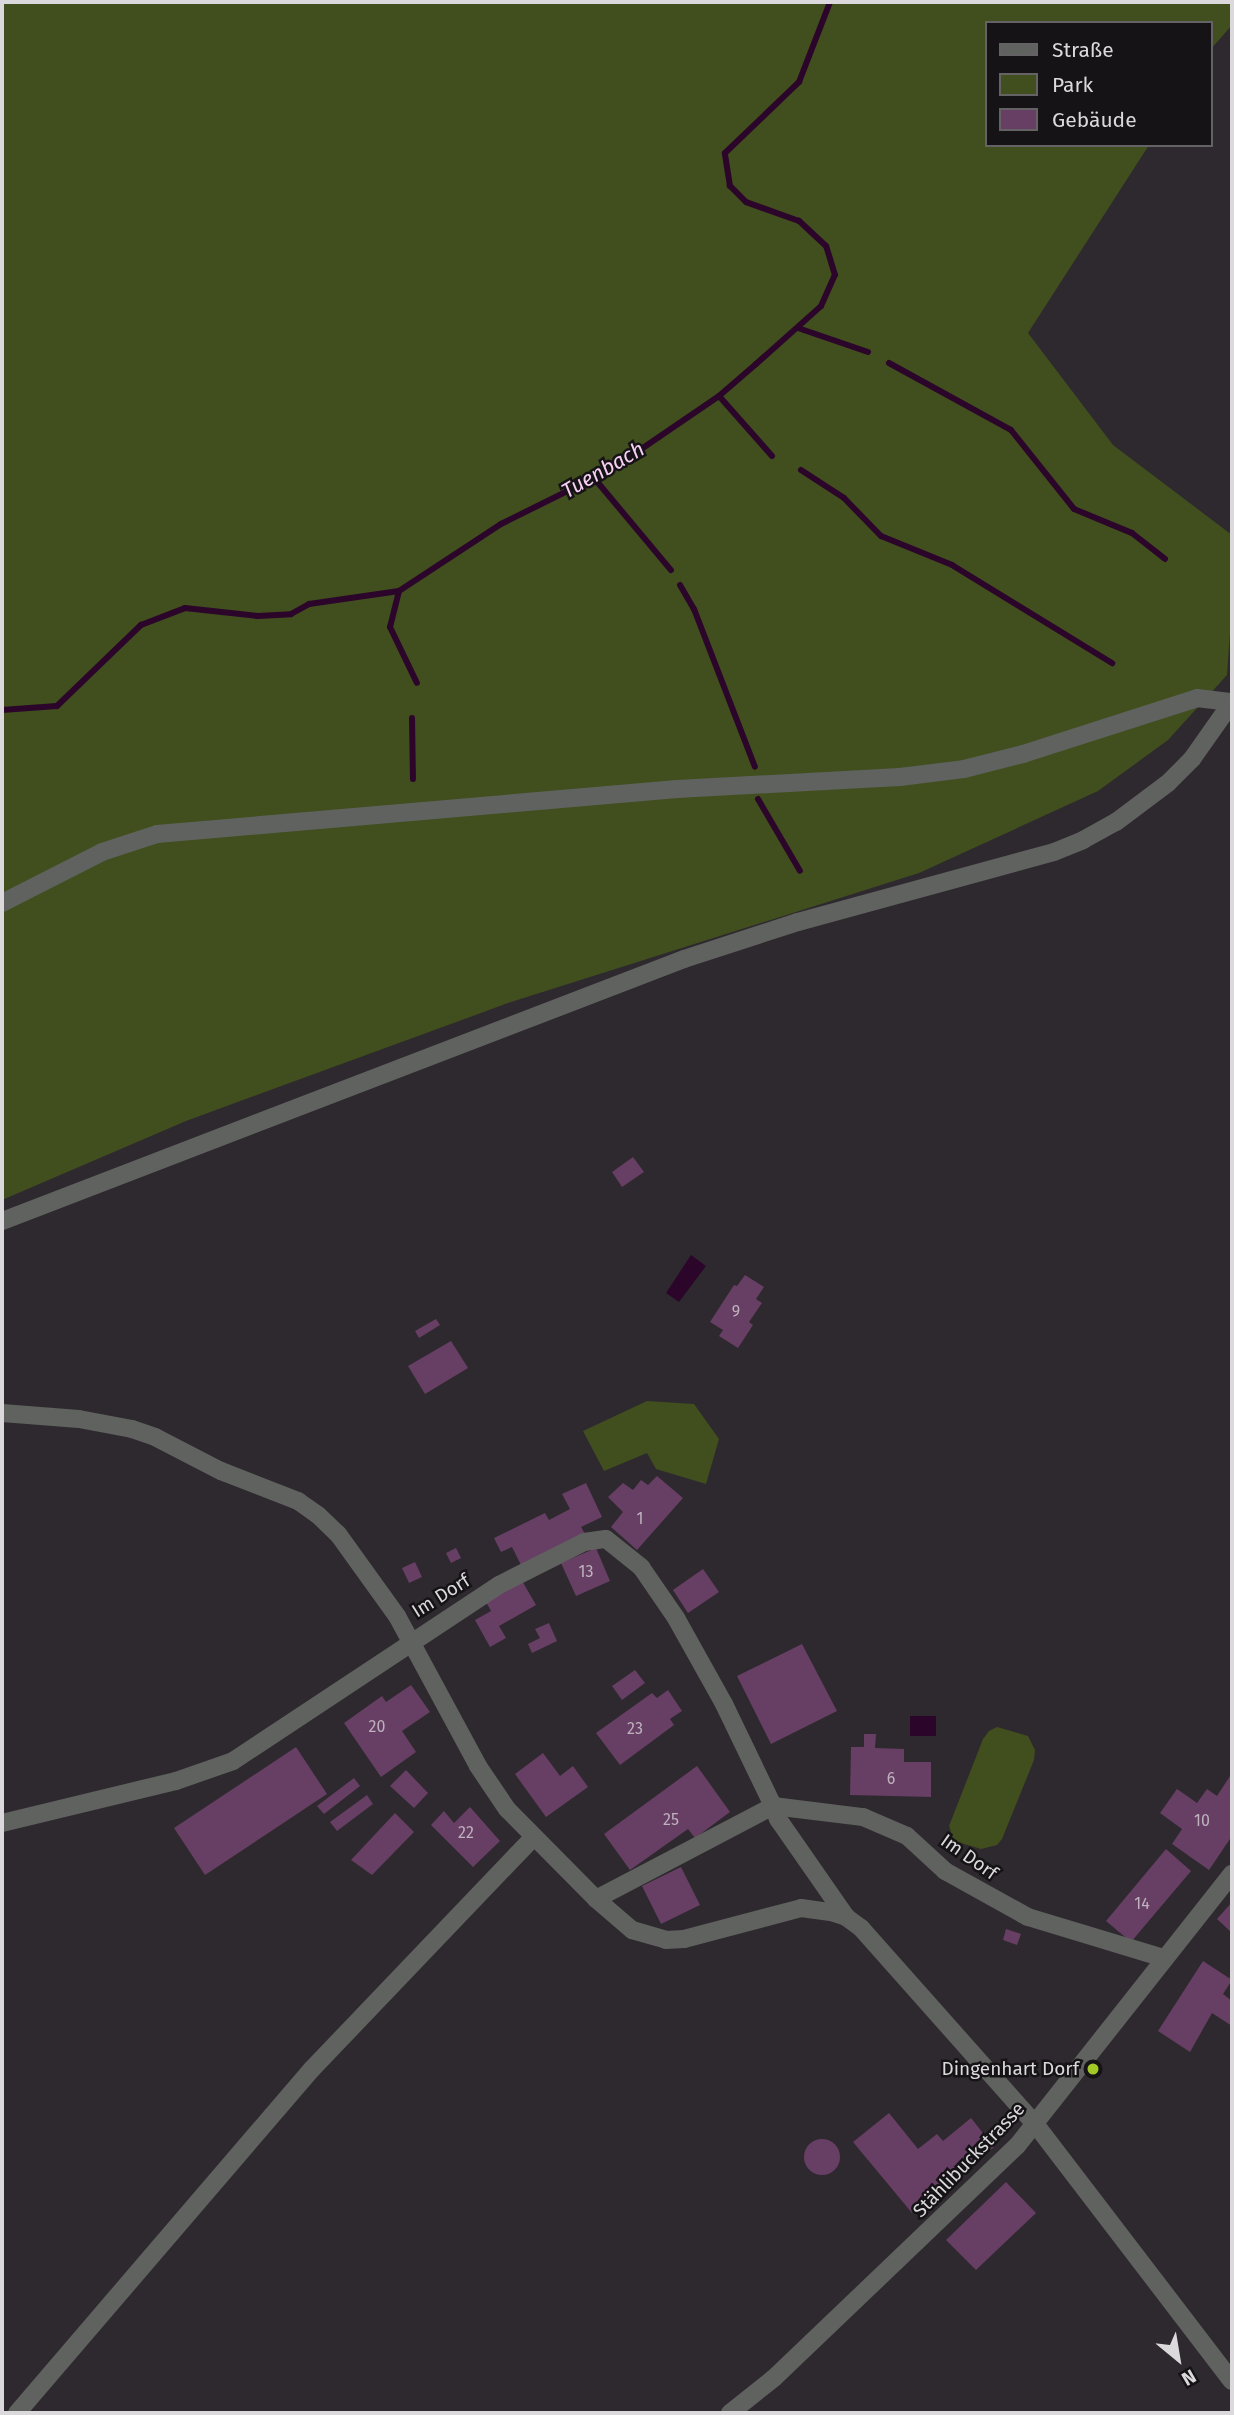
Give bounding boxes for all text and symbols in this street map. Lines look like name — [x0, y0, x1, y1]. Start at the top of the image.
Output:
legend — [986, 21, 1213, 147]
text: Straße — [1052, 37, 1114, 63]
text: Park — [1052, 72, 1093, 98]
text: Gebäude — [1052, 107, 1137, 133]
water label: Tuenbach — [557, 436, 649, 504]
house number: 9 — [732, 1302, 740, 1322]
house number: 1 — [637, 1509, 643, 1529]
house number: 13 — [579, 1562, 593, 1582]
street label: Im Dorf — [408, 1569, 474, 1623]
house number: 20 — [369, 1717, 385, 1737]
house number: 23 — [627, 1719, 643, 1739]
house number: 6 — [887, 1769, 895, 1789]
house number: 25 — [663, 1810, 679, 1830]
house number: 10 — [1194, 1811, 1210, 1831]
house number: 22 — [458, 1823, 474, 1843]
street label: Im Dorf — [936, 1829, 1002, 1885]
house number: 14 — [1134, 1894, 1150, 1914]
place label: Dingenhart Dorf — [941, 2058, 1079, 2080]
marker: Dingenhart Dorf — [1085, 2061, 1101, 2077]
street label: Stählibuckstrasse — [908, 2098, 1030, 2222]
north arrow — [1143, 2324, 1213, 2394]
text: N — [1178, 2365, 1200, 2391]

